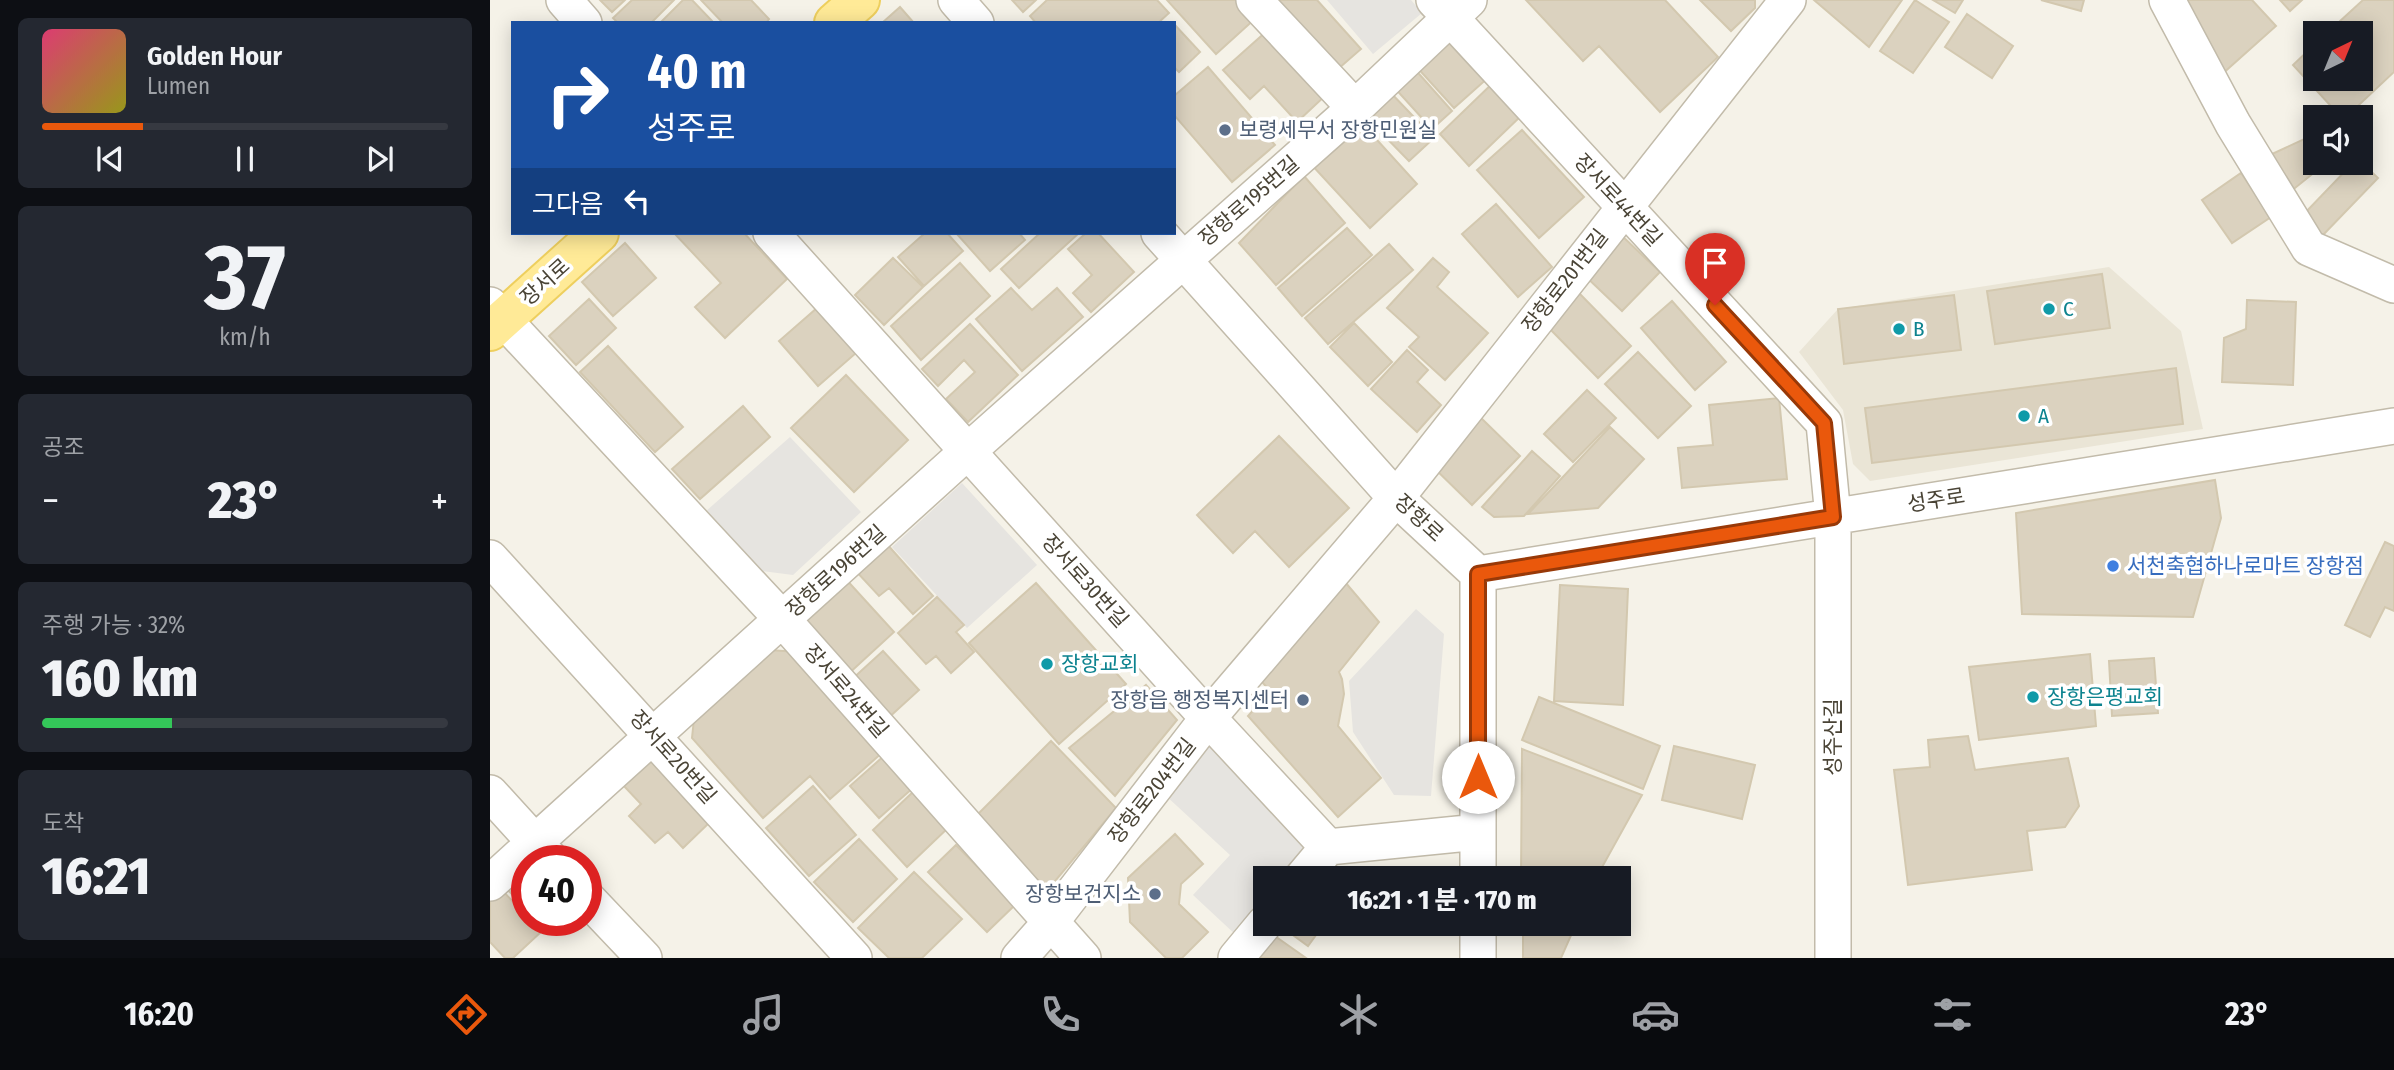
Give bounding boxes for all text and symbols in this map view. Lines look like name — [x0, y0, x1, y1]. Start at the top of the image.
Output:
north arrow — [2303, 21, 2373, 91]
map controls — [2303, 21, 2373, 175]
text: Golden Hour — [147, 41, 282, 72]
text: 40 m — [647, 42, 747, 101]
icon: right — [532, 49, 623, 140]
text: Lumen — [147, 72, 210, 100]
button: sound — [2303, 105, 2373, 175]
text: 성주로 — [647, 109, 735, 147]
place label: 보령세무서 장항민원실 — [1239, 117, 1437, 143]
marker: 보령세무서 장항민원실 — [1217, 122, 1233, 138]
icon: previous — [91, 140, 129, 178]
icon: pause — [226, 140, 264, 178]
icon: next — [361, 140, 399, 178]
street label: 장서로44번길 — [1569, 148, 1667, 252]
street label: 장항로195번길 — [1193, 150, 1305, 252]
icon: left — [618, 182, 656, 220]
text: 그다음 — [532, 189, 604, 220]
text: 37 — [204, 223, 286, 332]
street label: 장항로201번길 — [1516, 224, 1614, 338]
pin — [1685, 233, 1745, 305]
icon: arrive — [1696, 244, 1734, 282]
street label: 장서로 — [515, 253, 575, 311]
place label: C — [2063, 296, 2074, 322]
marker: C — [2041, 301, 2057, 317]
place label: B — [1913, 316, 1925, 342]
marker: B — [1891, 321, 1907, 337]
text: km/h — [219, 323, 271, 351]
place label: A — [2038, 403, 2049, 429]
marker: A — [2016, 408, 2032, 424]
text: 공조 — [42, 433, 84, 461]
text: 23° — [208, 469, 282, 532]
text: − — [42, 478, 59, 524]
text: + — [431, 478, 448, 524]
street label: 성주로 — [1905, 483, 1967, 517]
street label: 장항로 — [1389, 489, 1449, 547]
street label: 장항로196번길 — [781, 519, 891, 623]
street label: 장서로30번길 — [1036, 529, 1134, 633]
place label: 서천축협하나로마트 장항점 — [2127, 553, 2364, 579]
marker: 서천축협하나로마트 장항점 — [2105, 558, 2121, 574]
text: 주행 가능 · 32% — [42, 611, 185, 639]
street label: 장서로24번길 — [798, 639, 894, 743]
text: 160 km — [42, 647, 198, 710]
place label: 장항교회 — [1061, 651, 1138, 677]
marker: 장항교회 — [1039, 656, 1055, 672]
place label: 장항은평교회 — [2047, 684, 2163, 710]
place label: 장항읍 행정복지센터 — [1110, 687, 1289, 713]
marker: 장항은평교회 — [2025, 689, 2041, 705]
marker: 장항읍 행정복지센터 — [1295, 692, 1311, 708]
street label: 성주산길 — [1820, 698, 1846, 776]
street label: 장서로20번길 — [624, 705, 722, 809]
street label: 장항로204번길 — [1103, 733, 1201, 849]
position arrow — [1441, 740, 1515, 814]
text: 도착 — [42, 809, 84, 837]
text: 16:21 — [42, 845, 150, 908]
speed limit sign: 40 — [511, 845, 602, 936]
place label: 장항보건지소 — [1025, 881, 1141, 907]
text: 16:21 · 1 분 · 170 m — [1347, 885, 1537, 916]
marker: 장항보건지소 — [1147, 886, 1163, 902]
icon: directions — [442, 990, 491, 1039]
icon: music — [739, 990, 788, 1039]
icon: phone — [1036, 990, 1085, 1039]
icon: climate — [1334, 990, 1383, 1039]
icon: car — [1631, 990, 1680, 1039]
icon: filters — [1928, 990, 1977, 1039]
text: 16:20 — [124, 995, 194, 1033]
text: 23° — [2225, 995, 2270, 1033]

